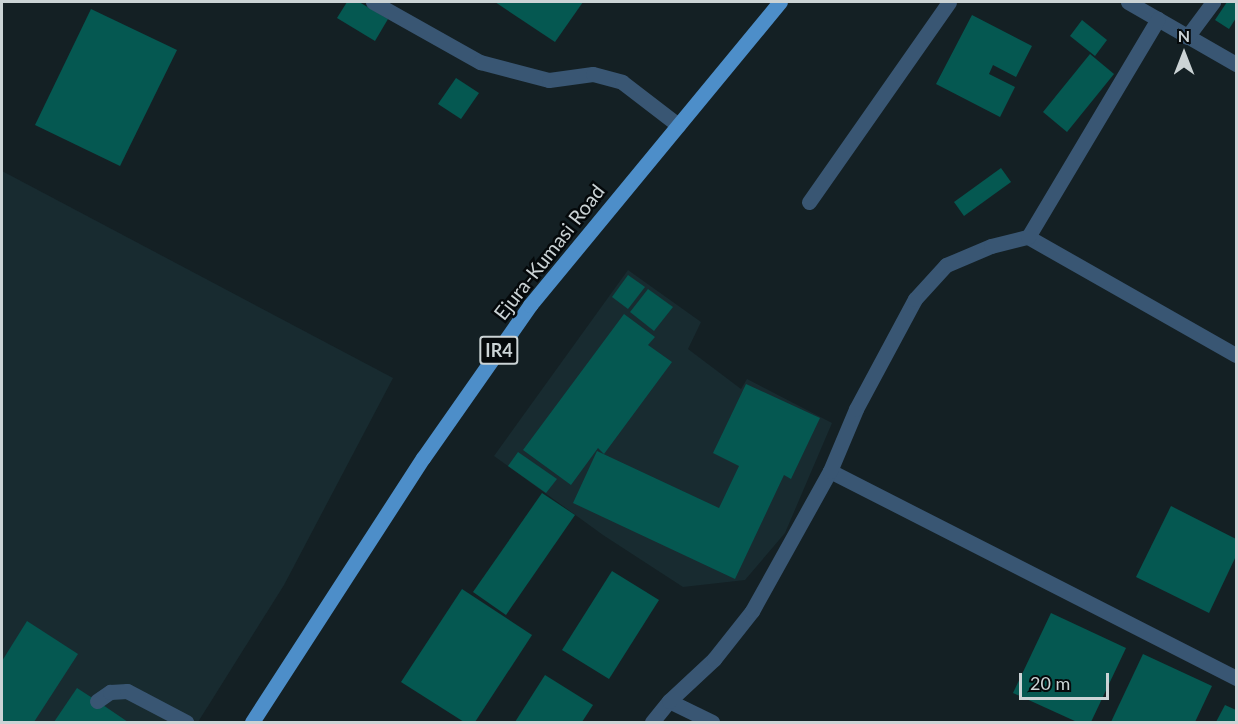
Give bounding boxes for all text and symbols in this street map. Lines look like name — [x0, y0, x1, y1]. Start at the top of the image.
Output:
north arrow — [1154, 24, 1214, 84]
text: N — [1178, 26, 1190, 45]
street label: Ejura-Kumasi Road — [489, 180, 609, 324]
road number: IR4 — [478, 335, 520, 365]
scale bar — [1022, 661, 1112, 699]
text: 20 m — [1030, 672, 1070, 694]

